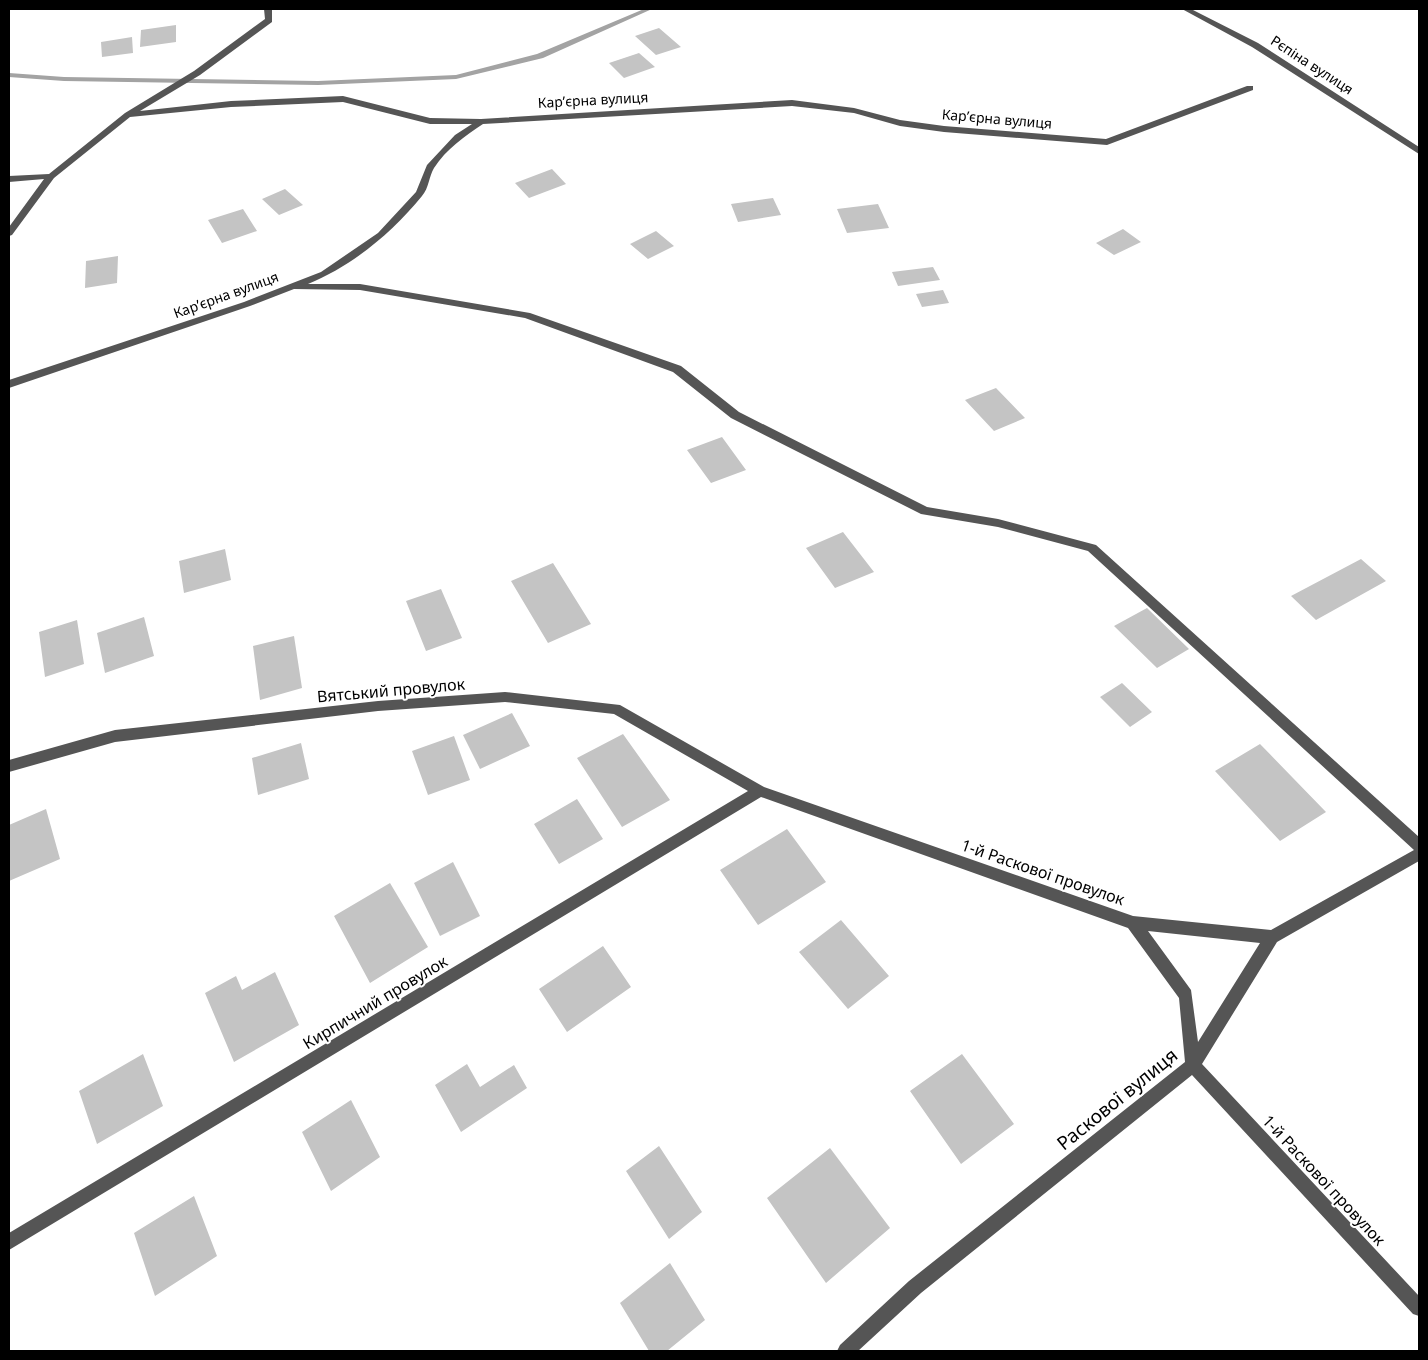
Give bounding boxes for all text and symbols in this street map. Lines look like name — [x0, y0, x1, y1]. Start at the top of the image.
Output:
street label: Рєпіна вулиця — [1267, 31, 1357, 98]
street label: Карʼєрна вулиця — [537, 87, 649, 112]
street label: Карʼєрна вулиця — [941, 104, 1053, 133]
street label: Карʼєрна вулиця — [171, 267, 281, 322]
street label: Вятський провулок — [316, 673, 466, 707]
street label: 1-й Раскової провулок — [958, 834, 1128, 910]
street label: Кирпичний провулок — [299, 950, 452, 1054]
street label: Раскової вулиця — [1051, 1042, 1183, 1156]
street label: 1-й Раскової провулок — [1257, 1110, 1391, 1251]

